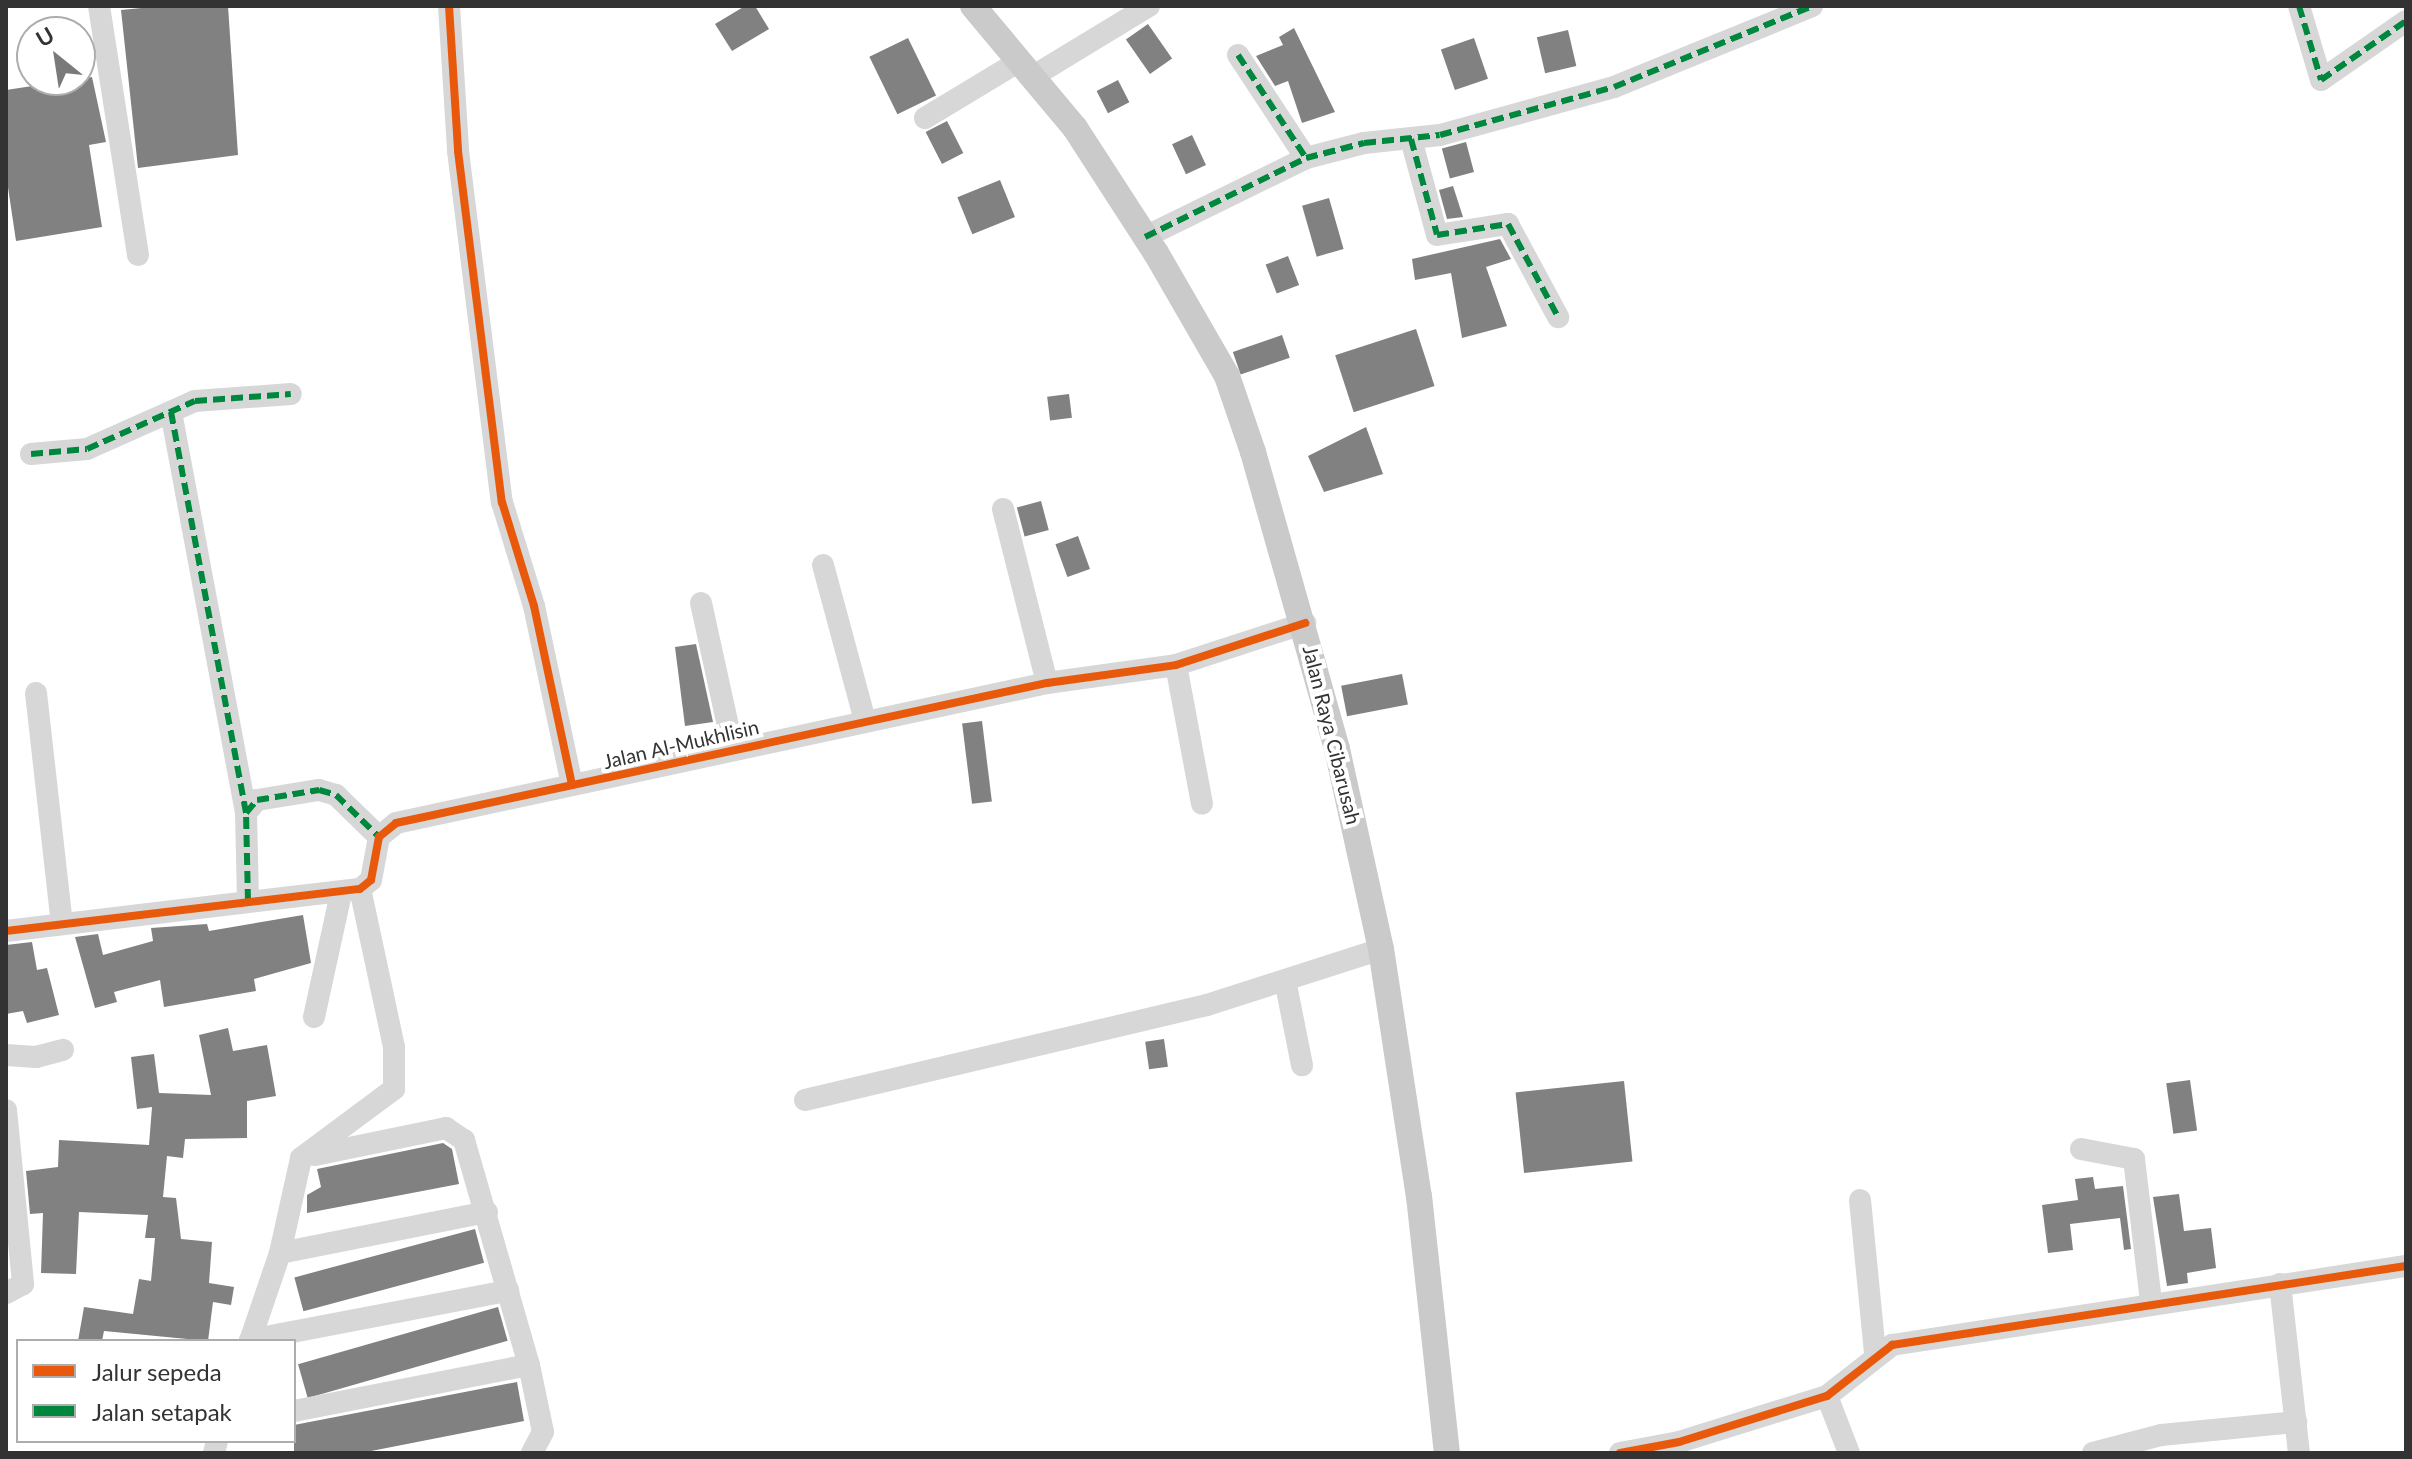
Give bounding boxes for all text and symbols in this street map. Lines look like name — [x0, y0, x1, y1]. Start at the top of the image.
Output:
north arrow — [16, 16, 96, 96]
text: U — [31, 21, 59, 52]
street label: Jalan Raya Cibarusah — [1298, 643, 1366, 827]
street label: Jalan Al-Mukhlisin — [601, 714, 761, 774]
legend — [16, 1339, 296, 1443]
text: Jalur sepeda — [92, 1357, 222, 1386]
text: Jalan setapak — [92, 1397, 232, 1426]

